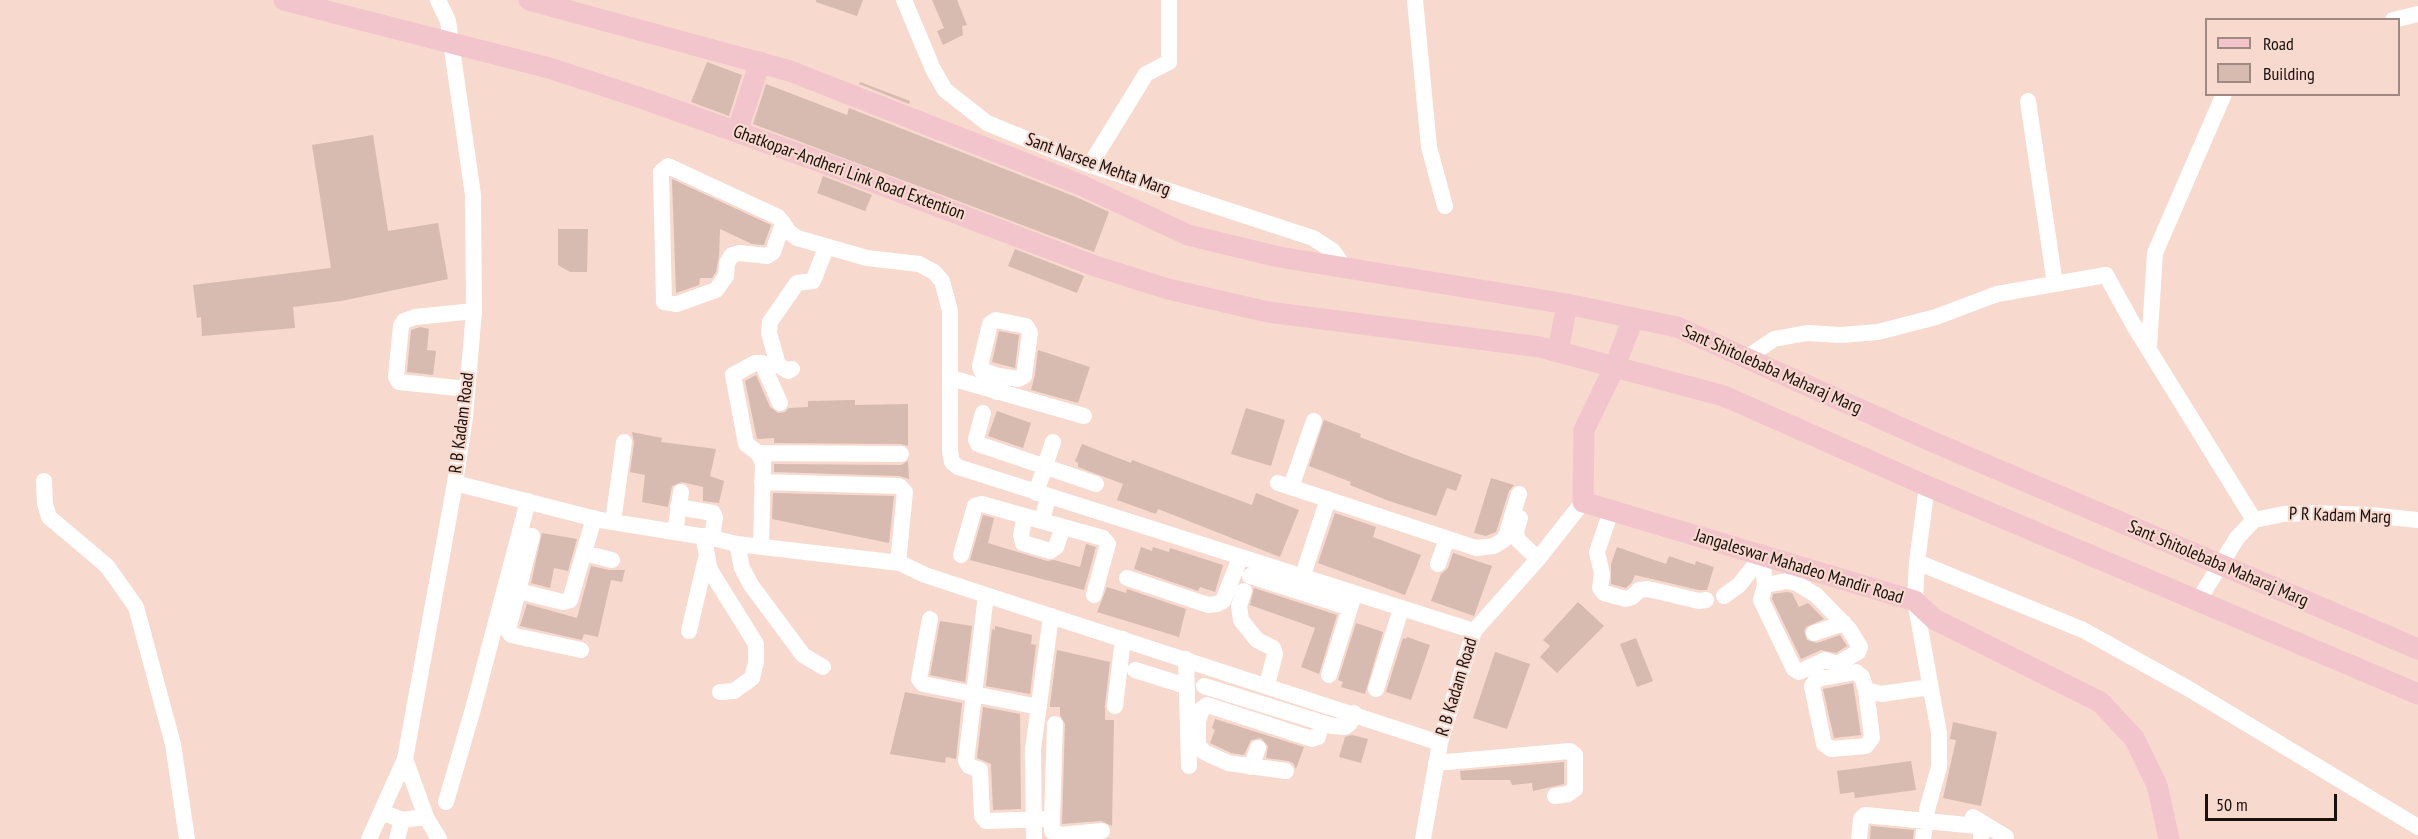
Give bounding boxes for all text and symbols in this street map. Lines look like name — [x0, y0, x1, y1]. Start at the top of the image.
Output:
legend — [2205, 18, 2400, 96]
text: Road — [2263, 32, 2294, 55]
text: Building — [2263, 62, 2315, 85]
street label: Ghatkopar-Andheri Link Road Extention — [730, 121, 968, 225]
street label: Sant Narsee Mehta Marg — [1023, 129, 1173, 201]
street label: Sant Shitolebaba Maharaj Marg — [1679, 321, 1865, 419]
street label: R B Kadam Road — [445, 371, 479, 475]
street label: P R Kadam Marg — [2289, 503, 2391, 529]
street label: Sant Shitolebaba Maharaj Marg — [2124, 516, 2312, 612]
street label: Jangaleswar Mahadeo Mandir Road — [1692, 525, 1906, 609]
street label: R B Kadam Road — [1432, 635, 1482, 739]
scale bar — [2208, 782, 2340, 820]
text: 50 m — [2216, 793, 2248, 816]

